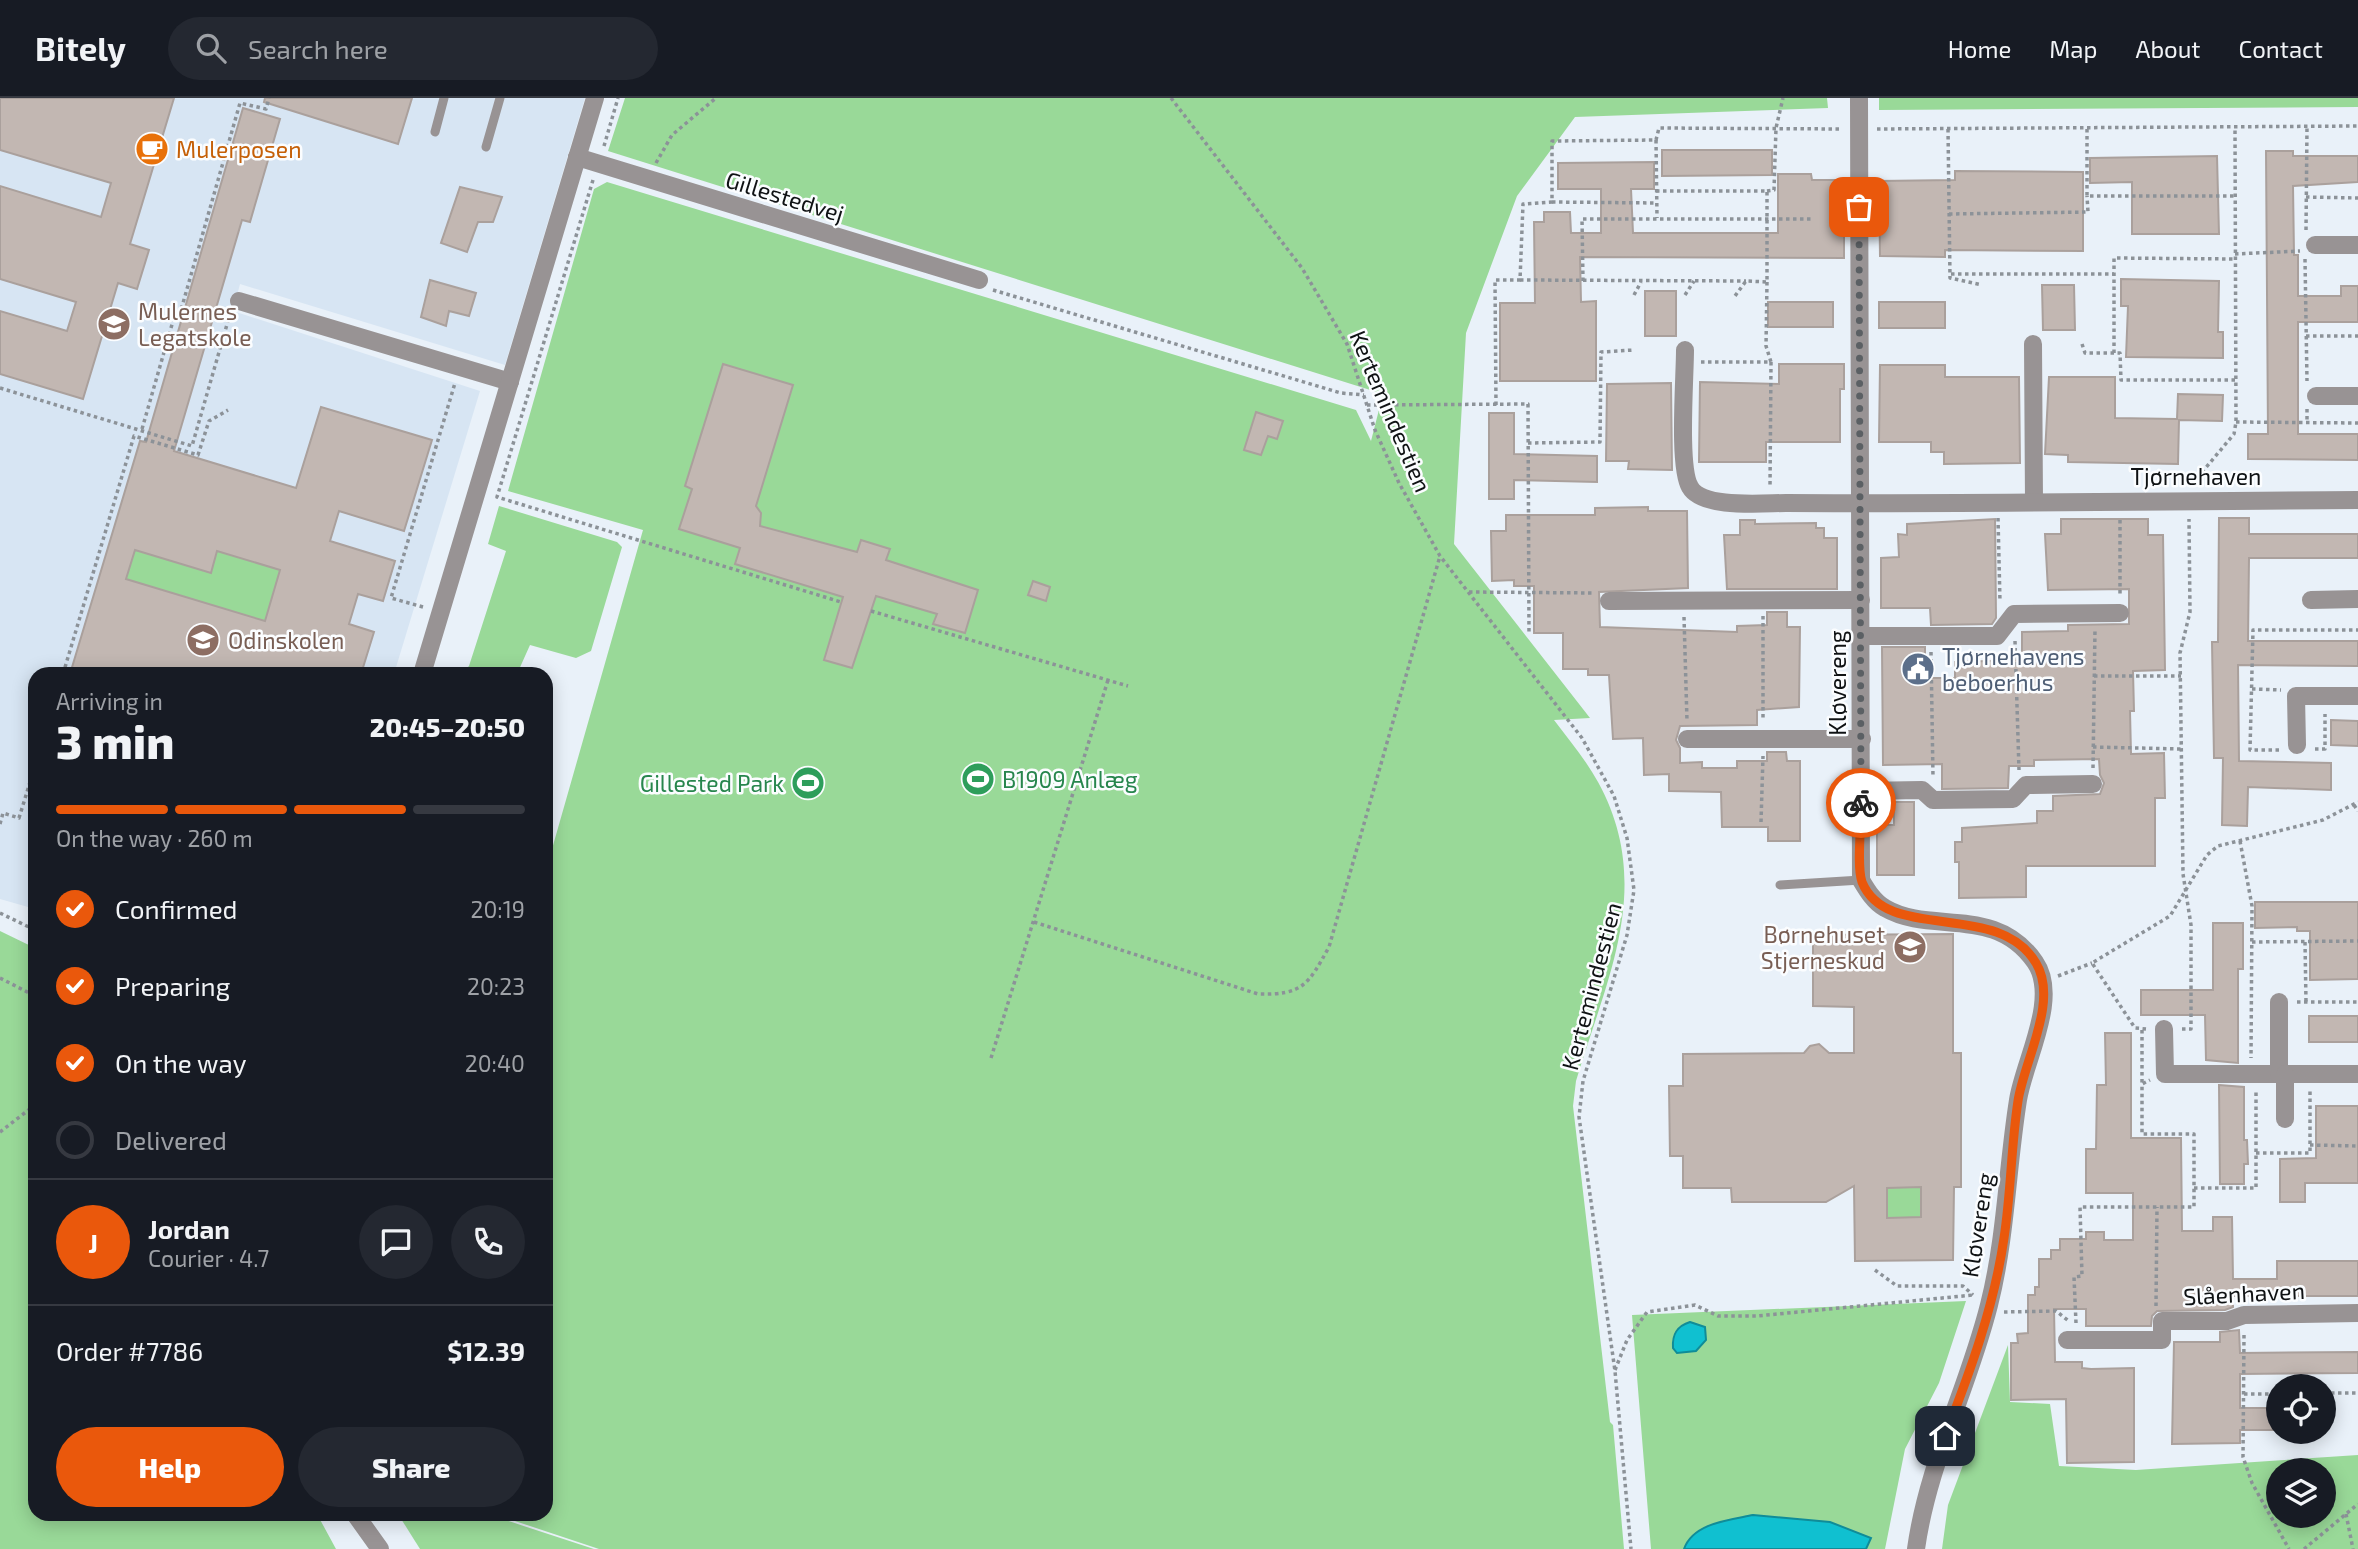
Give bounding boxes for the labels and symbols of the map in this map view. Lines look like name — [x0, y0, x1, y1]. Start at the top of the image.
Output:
cafe icon: Mulerposen — [133, 130, 171, 168]
place label: Mulerposen — [176, 135, 302, 163]
street label: Gillestedvej — [722, 165, 848, 227]
pin — [1829, 177, 1889, 237]
place label: Mulernes Legatskole — [138, 297, 252, 351]
school or university icon: Mulernes Legatskole — [95, 305, 133, 343]
street label: Kertemindestien — [1344, 326, 1438, 496]
street label: Tjørnehaven — [2131, 462, 2261, 490]
school or university icon: Odinskolen — [184, 621, 222, 659]
place label: Odinskolen — [228, 626, 344, 654]
street label: Kløvereng — [1823, 630, 1851, 736]
place label: Tjørnehavens beboerhus — [1942, 642, 2085, 696]
public building icon: Tjørnehavens beboerhus — [1899, 650, 1937, 688]
sports icon: B1909 Anlæg — [959, 760, 997, 798]
sports icon: Gillested Park — [789, 764, 827, 802]
place label: B1909 Anlæg — [1002, 765, 1138, 793]
courier — [1826, 768, 1896, 838]
place label: Gillested Park — [640, 769, 784, 797]
street label: Kertemindestien — [1555, 899, 1627, 1073]
place label: Børnehuset Stjerneskud — [1761, 920, 1885, 974]
school or university icon: Børnehuset Stjerneskud — [1891, 928, 1929, 966]
street label: Kløvereng — [1955, 1171, 1999, 1279]
street label: Slåenhaven — [2182, 1276, 2306, 1310]
pin — [1915, 1406, 1975, 1466]

